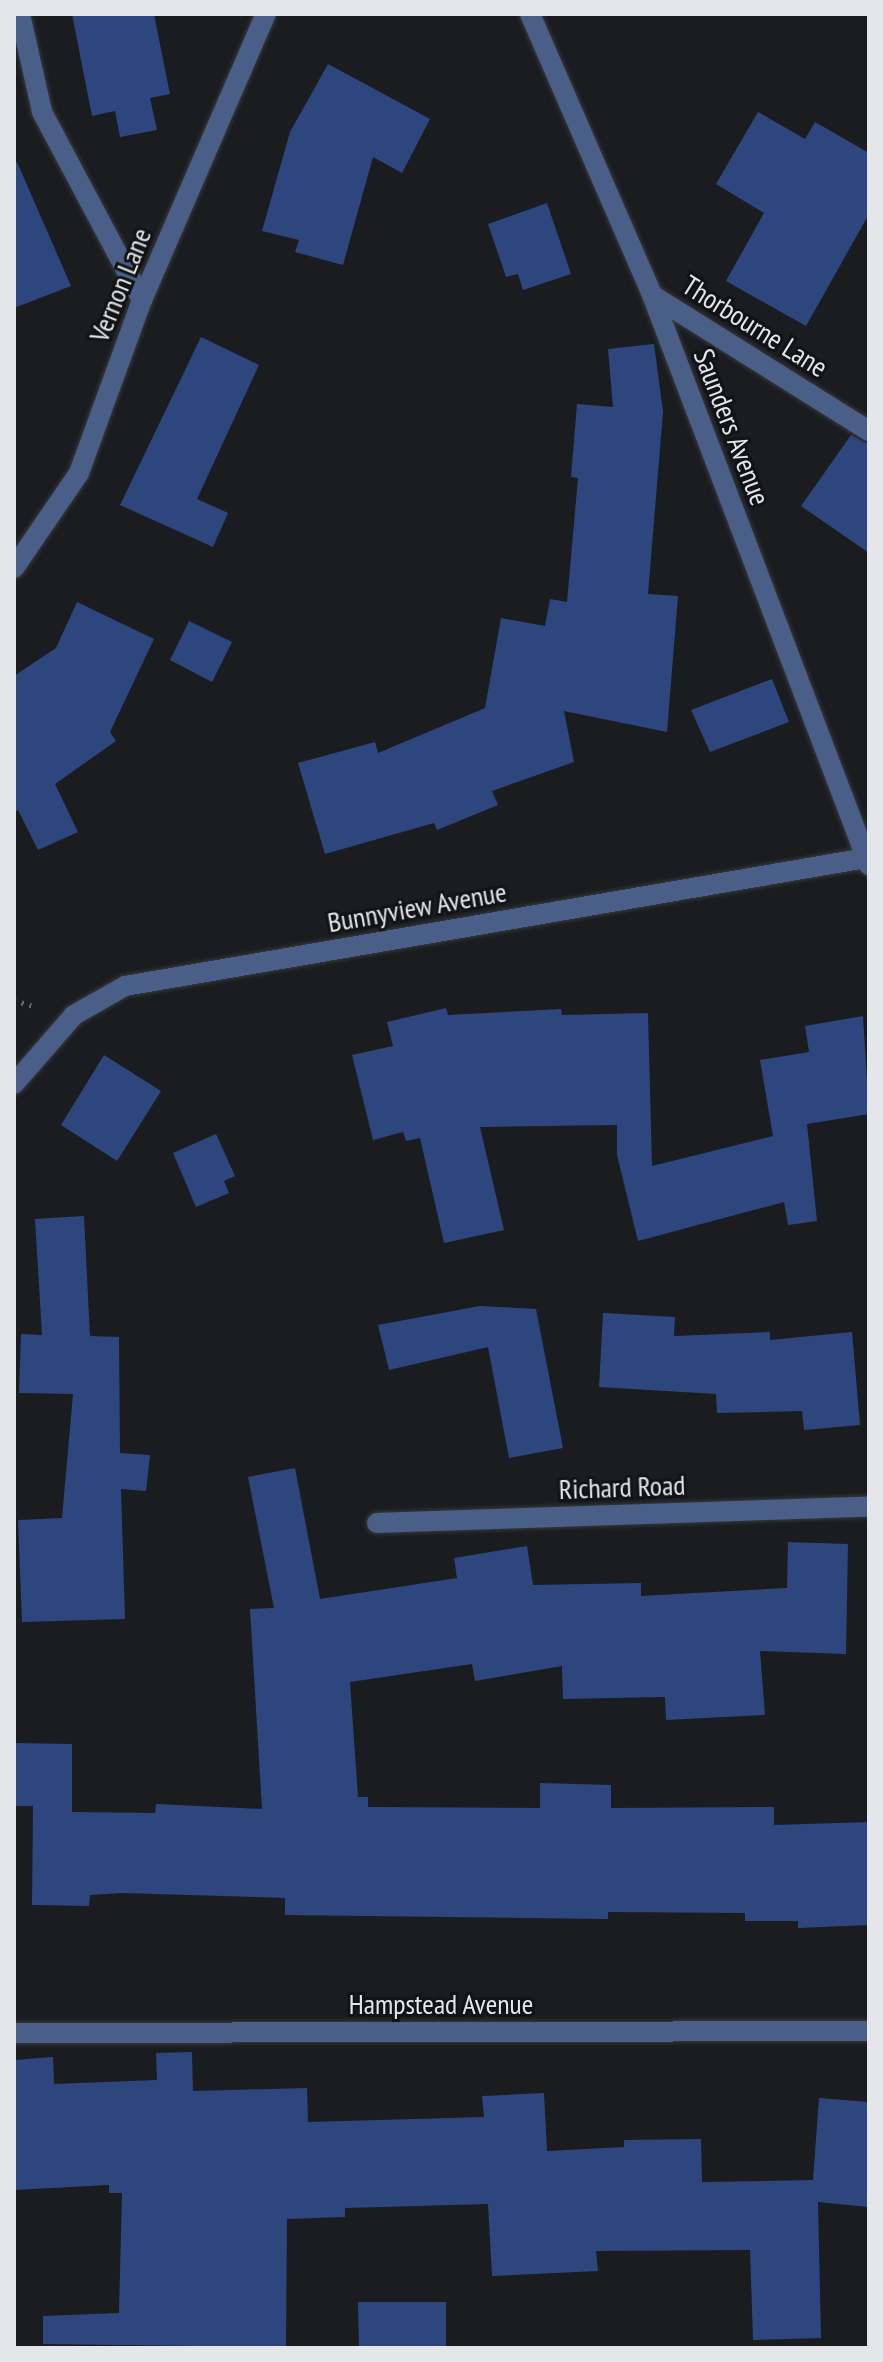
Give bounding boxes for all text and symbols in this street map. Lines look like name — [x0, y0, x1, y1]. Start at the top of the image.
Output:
street label: Vernon Lane — [82, 223, 158, 347]
street label: Thorbourne Lane — [676, 268, 834, 384]
street label: Saunders Avenue — [687, 344, 777, 510]
street label: Bunnyview Avenue — [324, 875, 510, 939]
street label: Richard Road — [558, 1468, 686, 1506]
street label: Hampstead Avenue — [348, 1987, 534, 2021]

